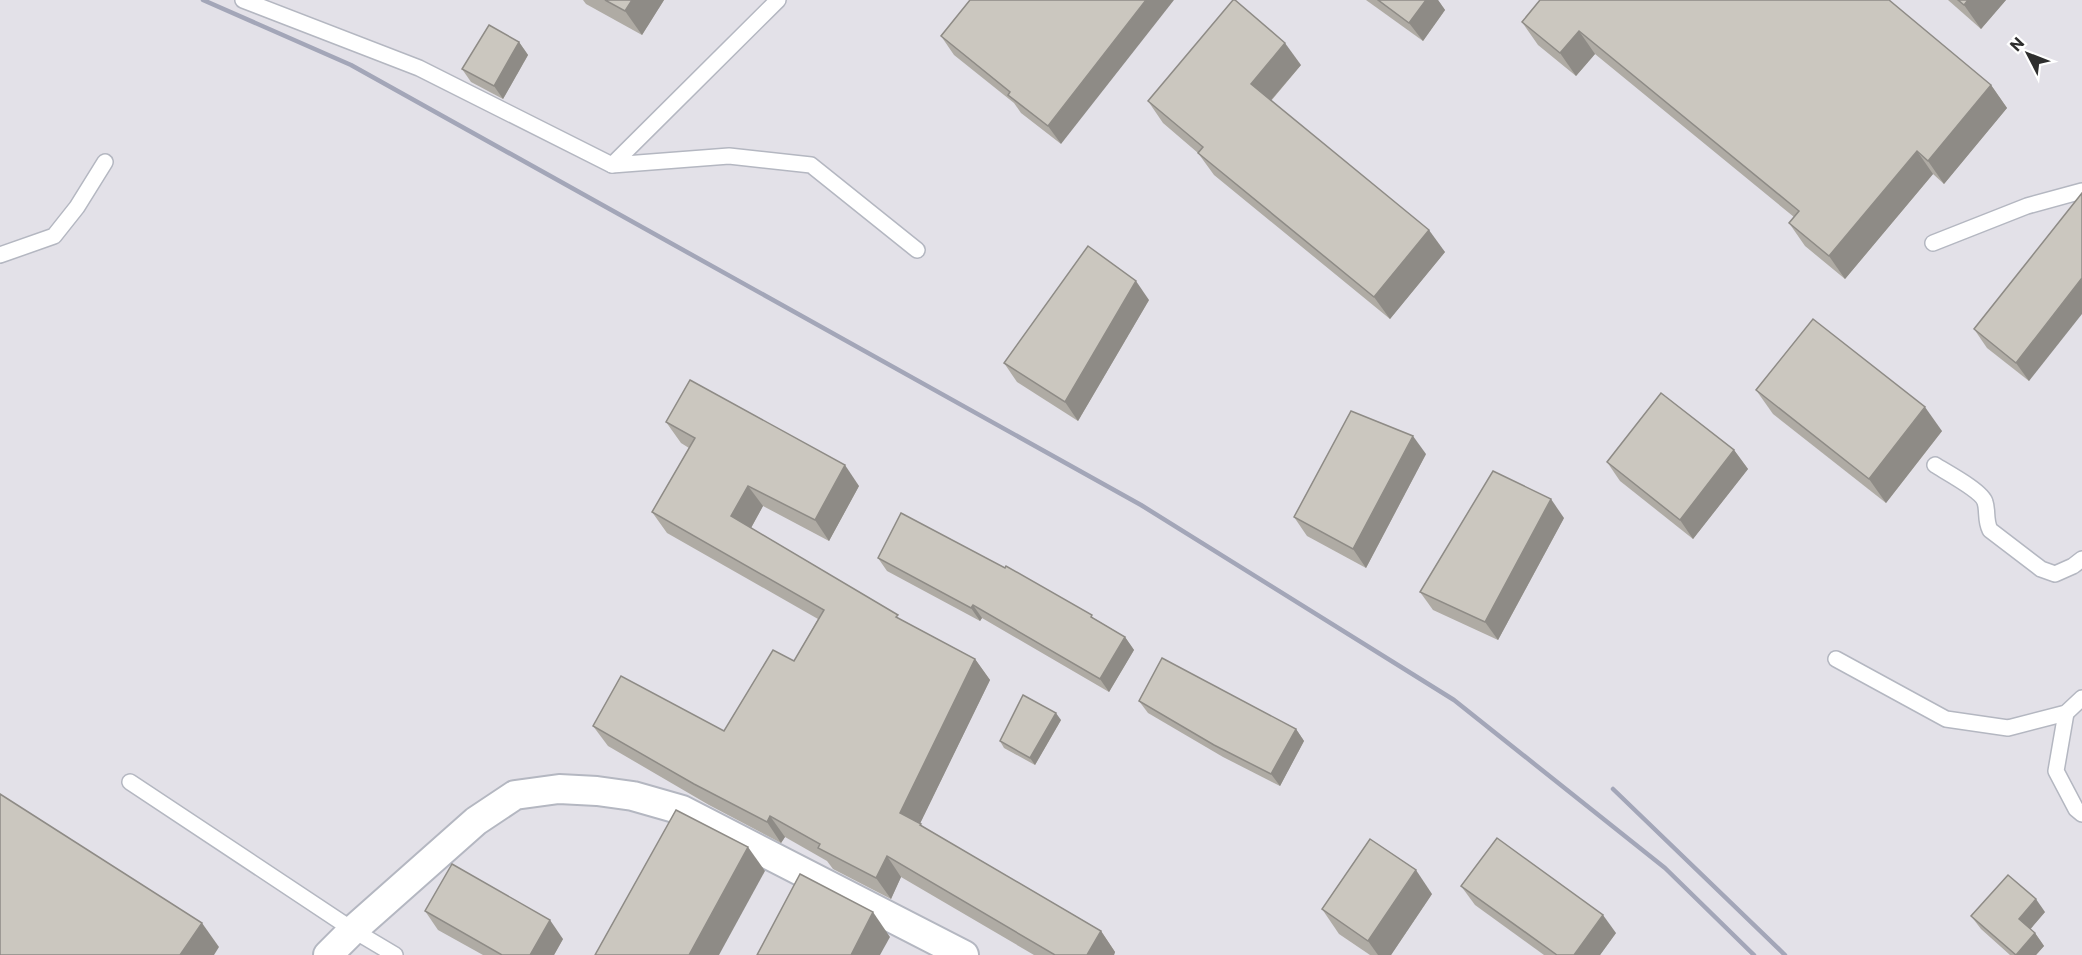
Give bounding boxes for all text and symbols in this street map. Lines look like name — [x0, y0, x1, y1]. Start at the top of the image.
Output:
north arrow — [1998, 24, 2058, 84]
text: N — [2005, 33, 2028, 54]

